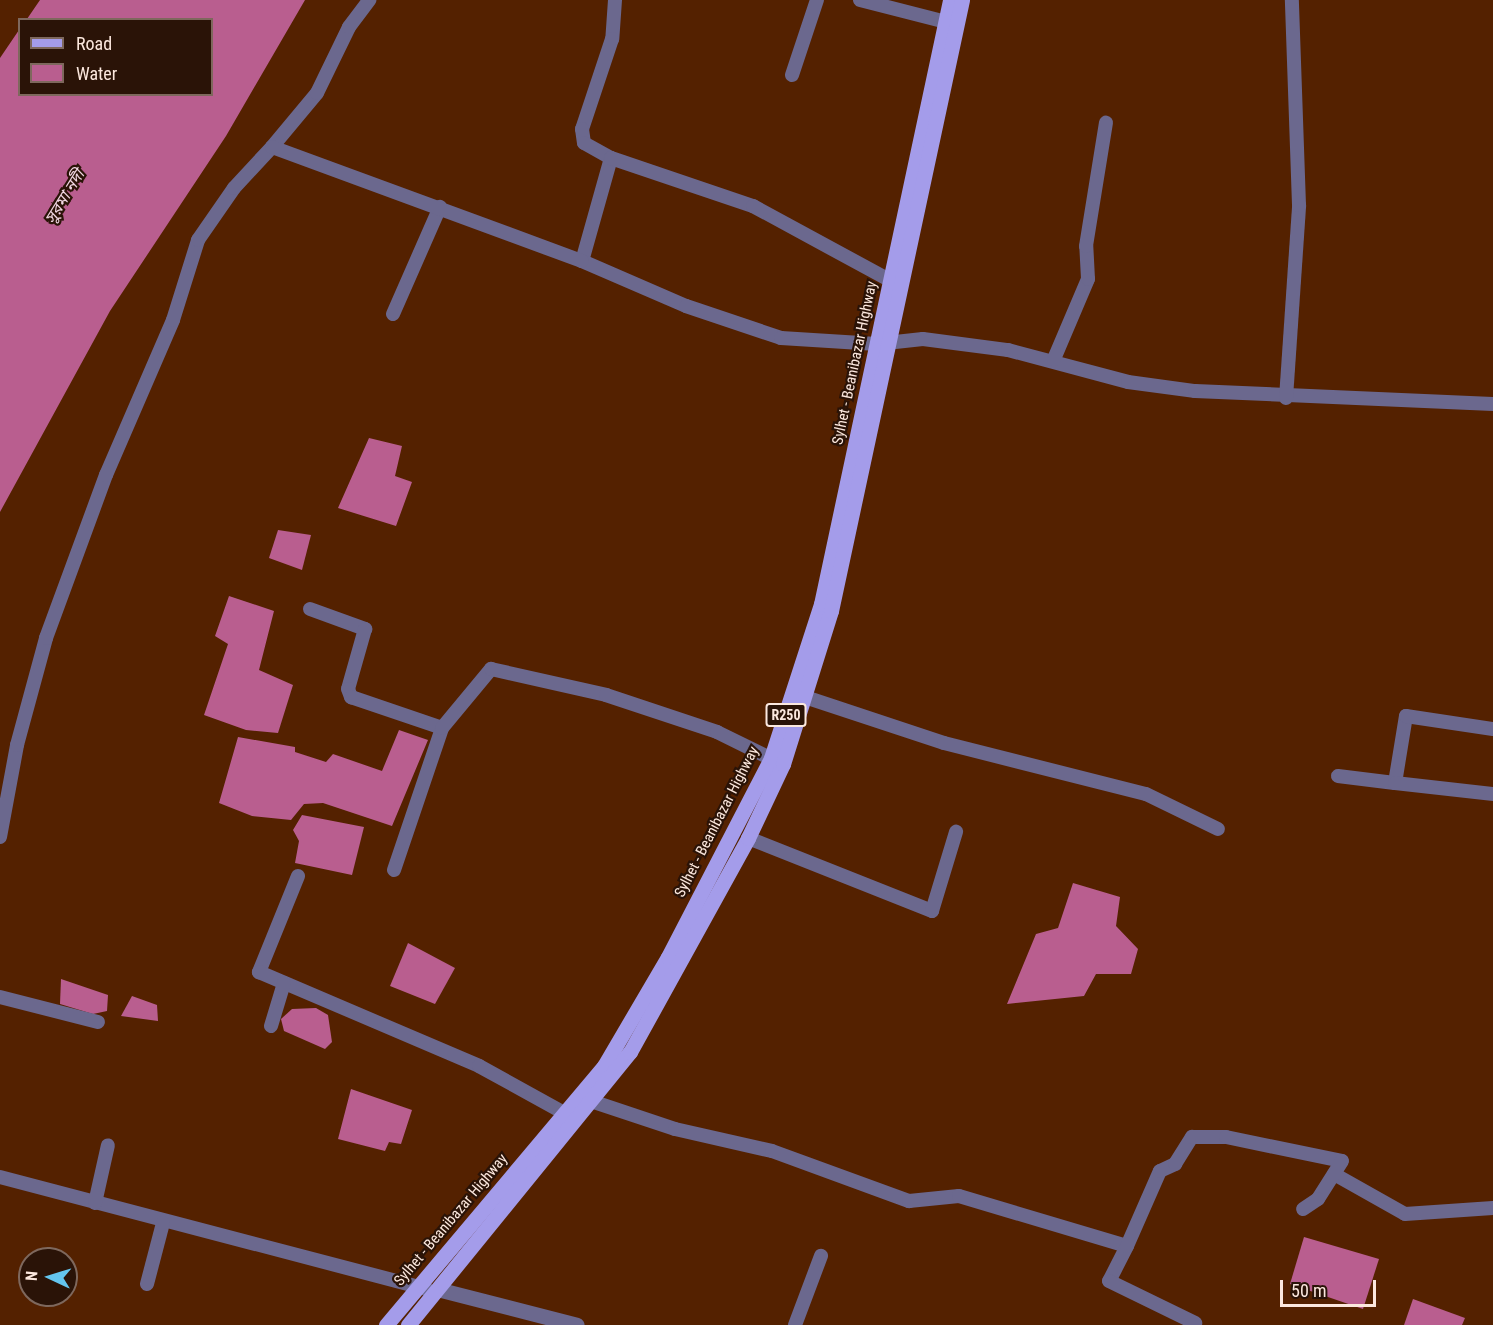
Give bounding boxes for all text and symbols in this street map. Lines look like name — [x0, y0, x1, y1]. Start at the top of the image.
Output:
legend — [18, 18, 213, 96]
text: Road — [76, 33, 112, 54]
text: Water — [76, 63, 117, 84]
water label: সুরমা নদী — [41, 167, 89, 227]
street label: Sylhet - Beanibazar Highway — [829, 280, 881, 446]
road number: R250 — [765, 704, 807, 726]
street label: Sylhet - Beanibazar Highway — [671, 744, 763, 900]
street label: Sylhet - Beanibazar Highway — [391, 1150, 511, 1290]
north arrow — [18, 1247, 78, 1307]
scale bar — [1283, 1268, 1379, 1306]
text: N — [22, 1270, 41, 1281]
text: 50 m — [1291, 1280, 1326, 1301]

